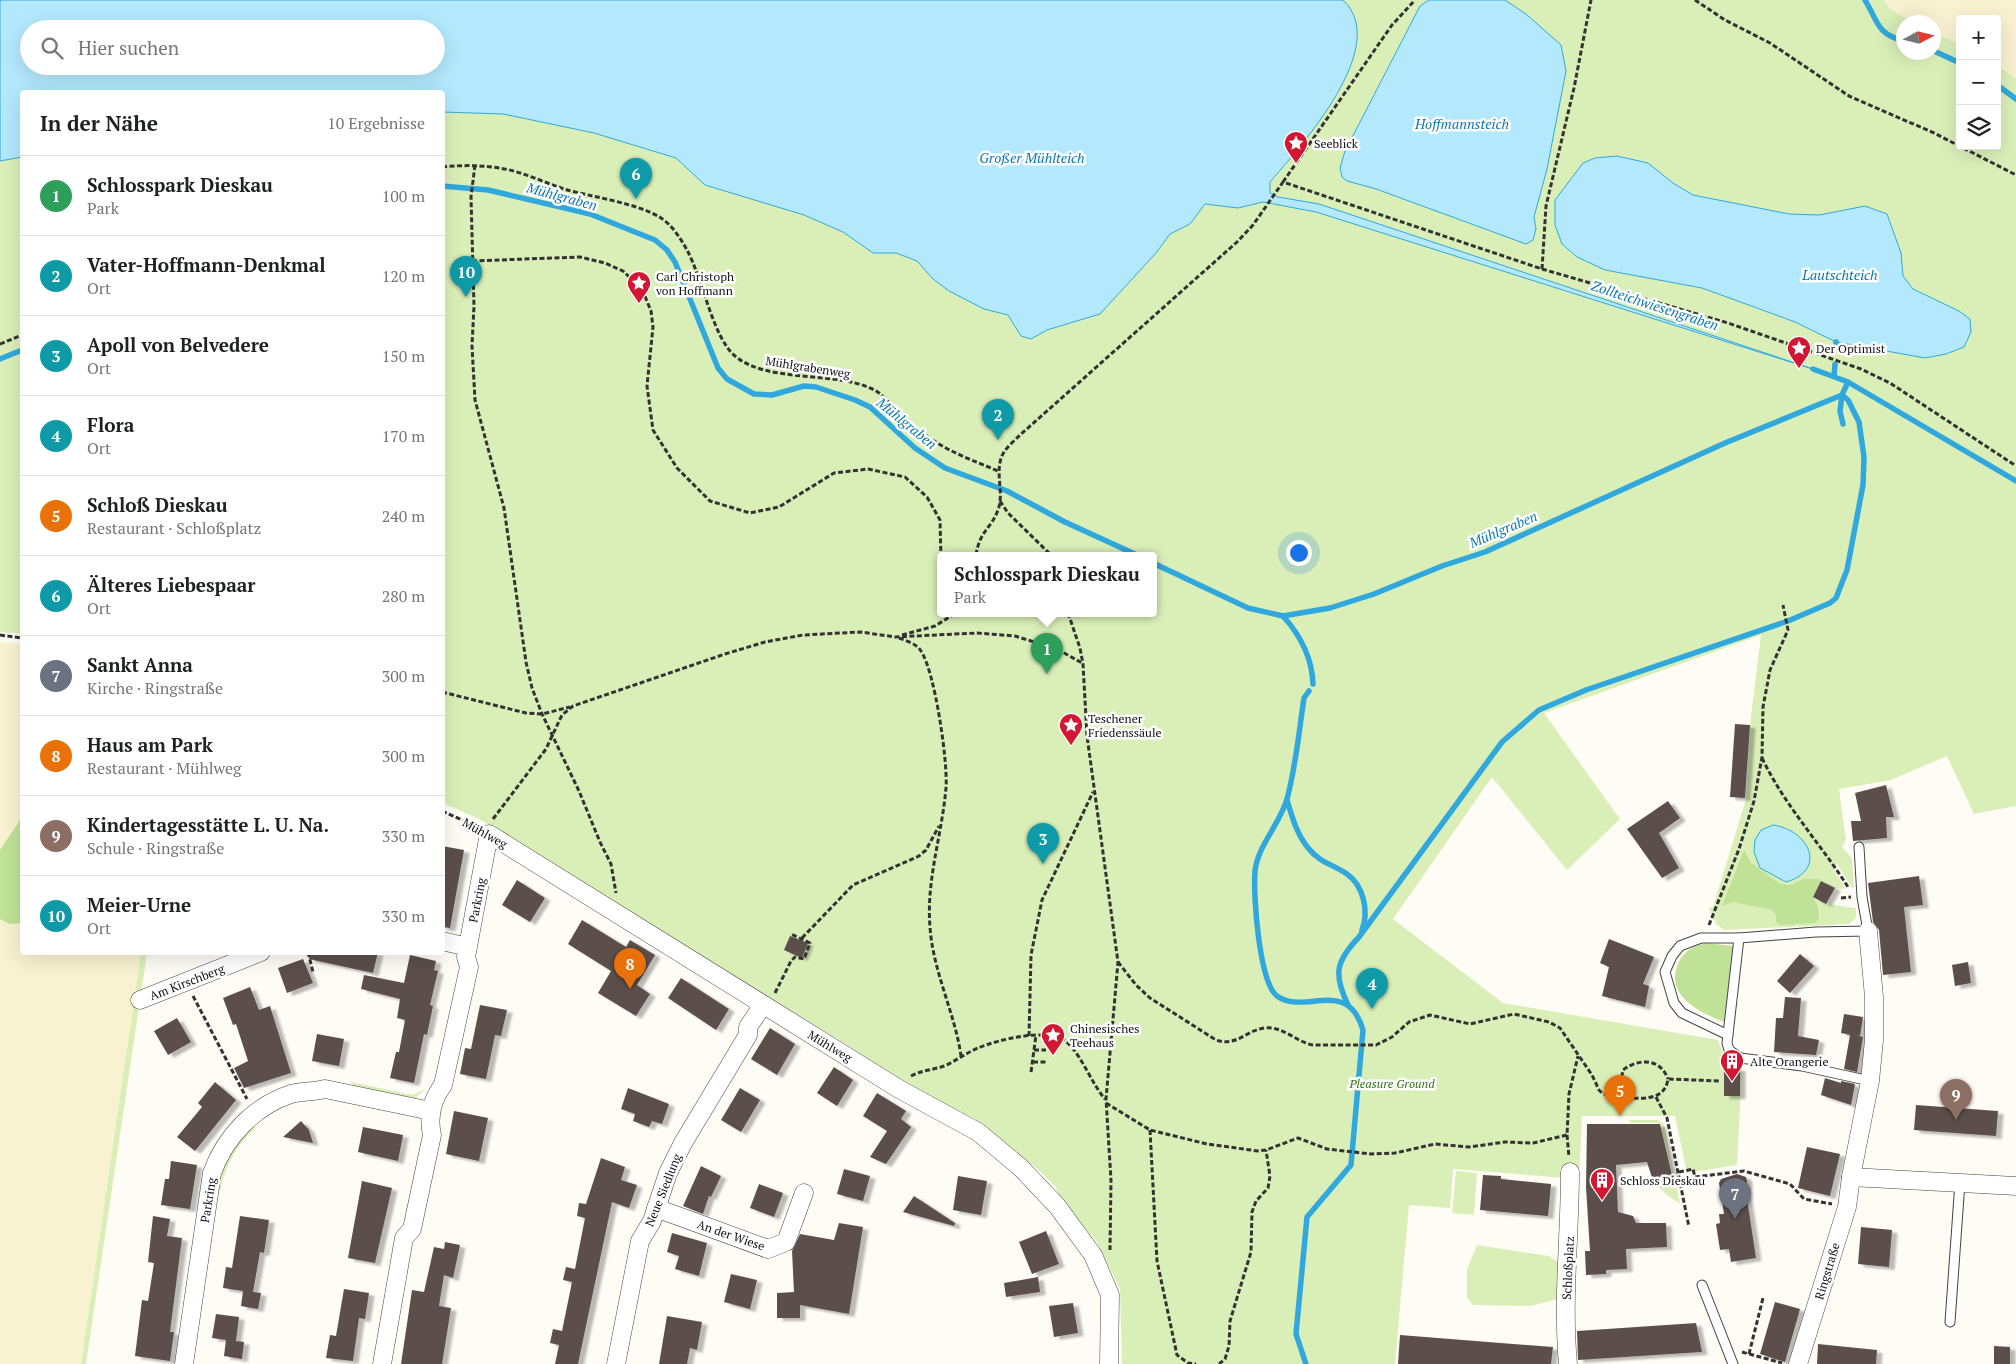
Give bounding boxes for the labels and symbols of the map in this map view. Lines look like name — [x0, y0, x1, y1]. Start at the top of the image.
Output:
north arrow — [1896, 15, 1941, 60]
water label: Hoffmannsteich — [1414, 114, 1509, 133]
place icon: Seeblick — [1283, 130, 1309, 164]
place label: Seeblick — [1314, 136, 1359, 151]
water label: Großer Mühlteich — [979, 148, 1085, 167]
pin: 6 — [620, 158, 652, 199]
water label: Mühlgraben — [524, 177, 599, 215]
pin: 10 — [450, 256, 482, 297]
water label: Lautschteich — [1801, 265, 1878, 284]
place label: Carl Christoph von Hoffmann — [655, 269, 734, 298]
place icon: Carl Christoph von Hoffmann — [626, 270, 652, 304]
water label: Zollteichwiesengraben — [1589, 275, 1721, 335]
place icon: Der Optimist — [1786, 335, 1812, 369]
place label: Der Optimist — [1816, 341, 1886, 356]
street label: Mühlgrabenweg — [765, 353, 852, 381]
water label: Mühlgraben — [872, 392, 941, 453]
pin: 2 — [982, 399, 1014, 440]
water label: Mühlgraben — [1465, 506, 1540, 552]
your location — [1286, 540, 1312, 566]
pin: 1 — [1031, 633, 1063, 674]
place label: Teschener Friedenssäule — [1088, 711, 1162, 740]
place icon: Teschener Friedenssäule — [1058, 712, 1084, 746]
street label: Mühlweg — [460, 815, 511, 852]
pin: 3 — [1027, 823, 1059, 864]
street label: Parkring — [465, 875, 489, 924]
pin: 8 — [614, 948, 646, 989]
street label: Am Kirschberg — [148, 961, 227, 1003]
pin: 4 — [1356, 968, 1388, 1009]
place label: Chinesisches Teehaus — [1070, 1021, 1139, 1050]
place icon: Chinesisches Teehaus — [1040, 1022, 1066, 1056]
street label: Mühlweg — [805, 1027, 855, 1065]
building icon: Alte Orangerie — [1719, 1048, 1745, 1082]
place label: Alte Orangerie — [1750, 1054, 1829, 1069]
pin: 5 — [1604, 1075, 1636, 1116]
park label: Pleasure Ground — [1348, 1076, 1435, 1091]
pin: 9 — [1940, 1079, 1972, 1120]
street label: Neue Siedlung — [642, 1151, 685, 1229]
building icon: Schloss Dieskau — [1589, 1167, 1615, 1201]
place label: Schloss Dieskau — [1620, 1173, 1705, 1188]
street label: Parkring — [197, 1176, 219, 1224]
pin: 7 — [1719, 1178, 1751, 1219]
street label: An der Wiese — [695, 1216, 767, 1254]
street label: Schloßplatz — [1559, 1236, 1577, 1300]
street label: Ringstraße — [1811, 1241, 1843, 1301]

